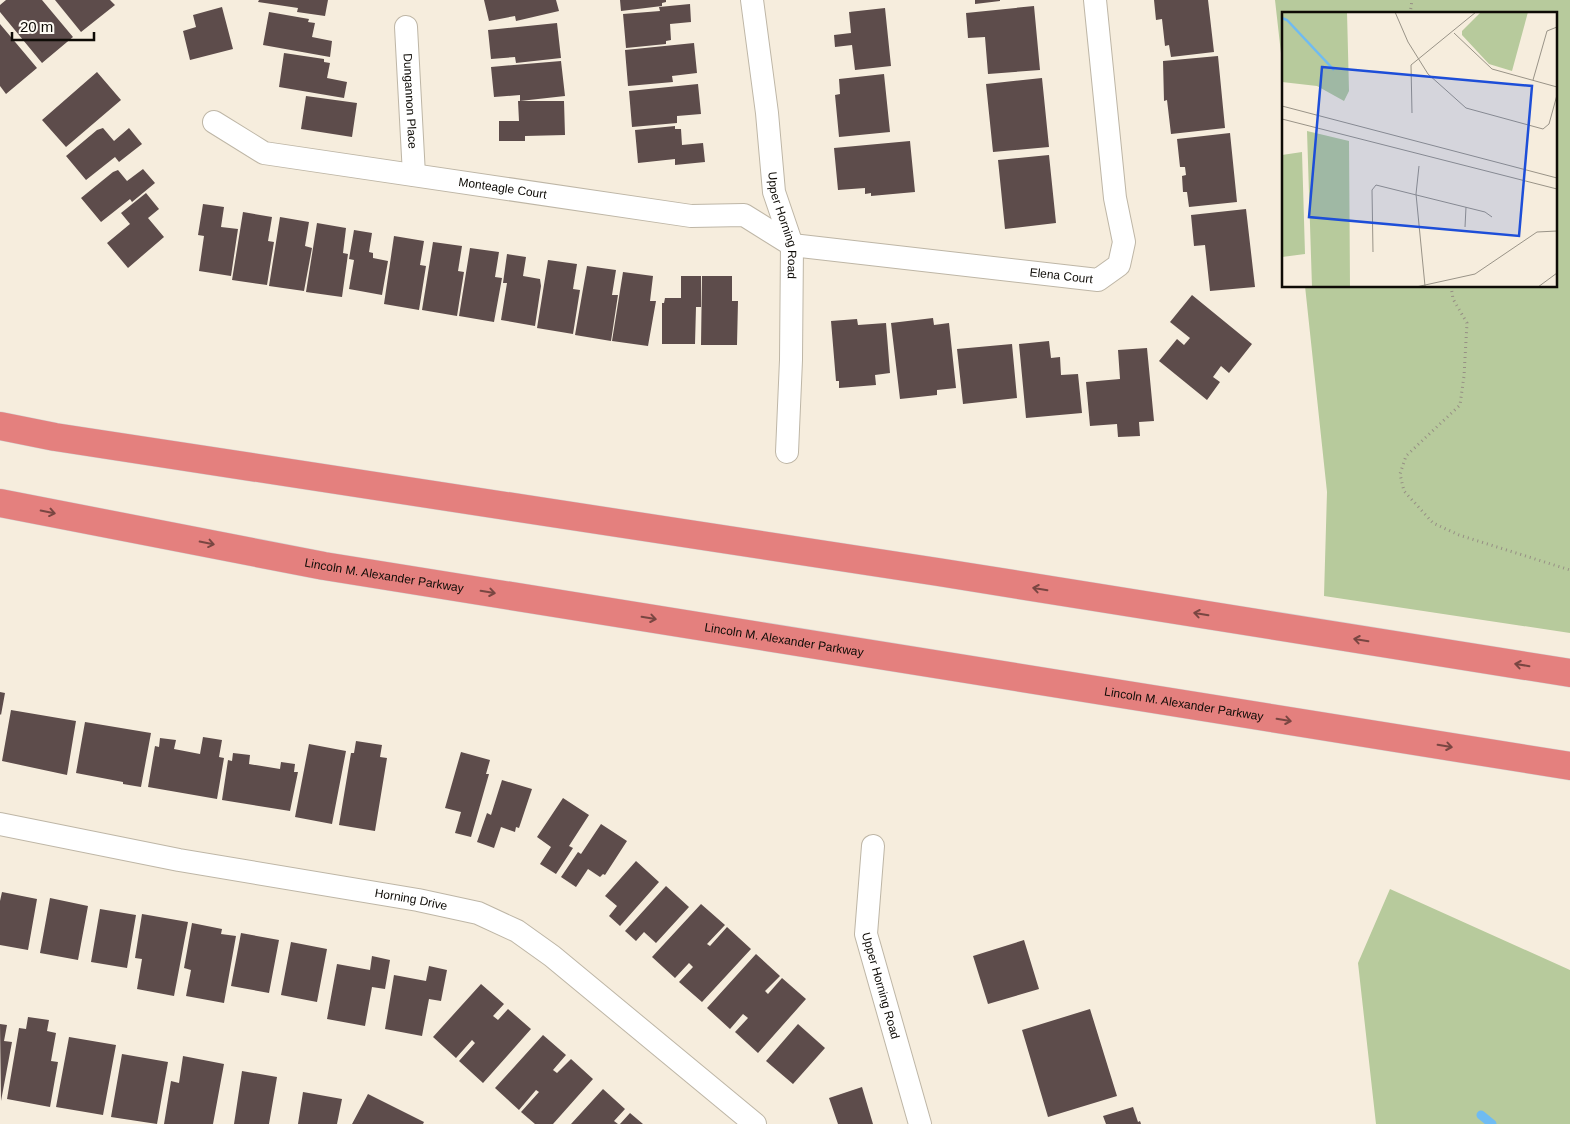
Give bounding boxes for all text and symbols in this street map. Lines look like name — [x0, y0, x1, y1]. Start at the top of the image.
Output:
scale bar — [12, 10, 95, 42]
inset map — [1282, 12, 1558, 288]
text: 20 m — [20, 18, 53, 35]
street label: Dungannon Place — [400, 53, 420, 149]
street label: Upper Horning Road — [765, 171, 799, 279]
street label: Monteagle Court — [458, 175, 548, 202]
street label: Elena Court — [1029, 265, 1094, 286]
one-way arrow — [39, 508, 55, 517]
one-way arrow — [199, 539, 215, 548]
street label: Lincoln M. Alexander Parkway — [303, 555, 465, 595]
one-way arrow — [1033, 583, 1049, 593]
one-way arrow — [480, 587, 496, 597]
one-way arrow — [1193, 609, 1209, 619]
one-way arrow — [640, 613, 656, 623]
street label: Lincoln M. Alexander Parkway — [703, 620, 865, 660]
one-way arrow — [1354, 634, 1370, 644]
one-way arrow — [1514, 660, 1530, 670]
street label: Lincoln M. Alexander Parkway — [1103, 684, 1265, 724]
one-way arrow — [1276, 715, 1292, 725]
one-way arrow — [1436, 741, 1452, 751]
street label: Horning Drive — [374, 886, 449, 913]
street label: Upper Horning Road — [859, 931, 902, 1041]

